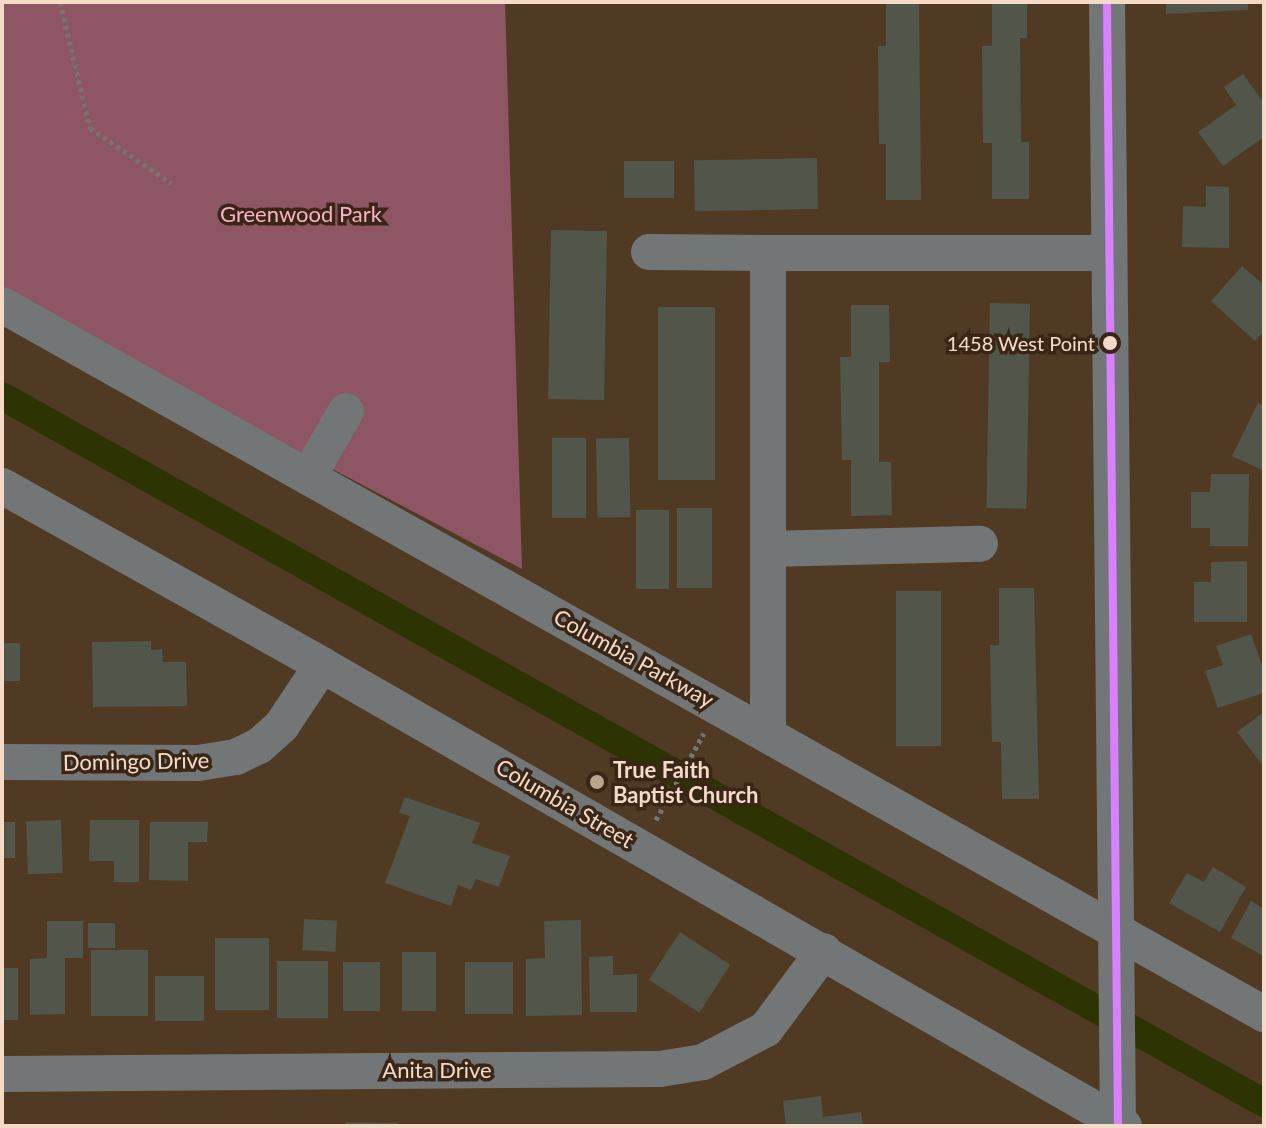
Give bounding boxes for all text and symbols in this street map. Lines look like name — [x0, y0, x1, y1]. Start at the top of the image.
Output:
park label: Greenwood Park — [220, 201, 382, 227]
place label: 1458 West Point — [947, 331, 1095, 355]
marker: 1458 West Point — [1102, 335, 1118, 351]
street label: Columbia Parkway — [549, 603, 719, 713]
street label: Domingo Drive — [63, 747, 209, 775]
street label: Columbia Street — [491, 753, 639, 853]
place label: True Faith Baptist Church — [613, 756, 758, 808]
marker: True Faith Baptist Church — [588, 773, 606, 791]
street label: Anita Drive — [382, 1057, 492, 1083]

